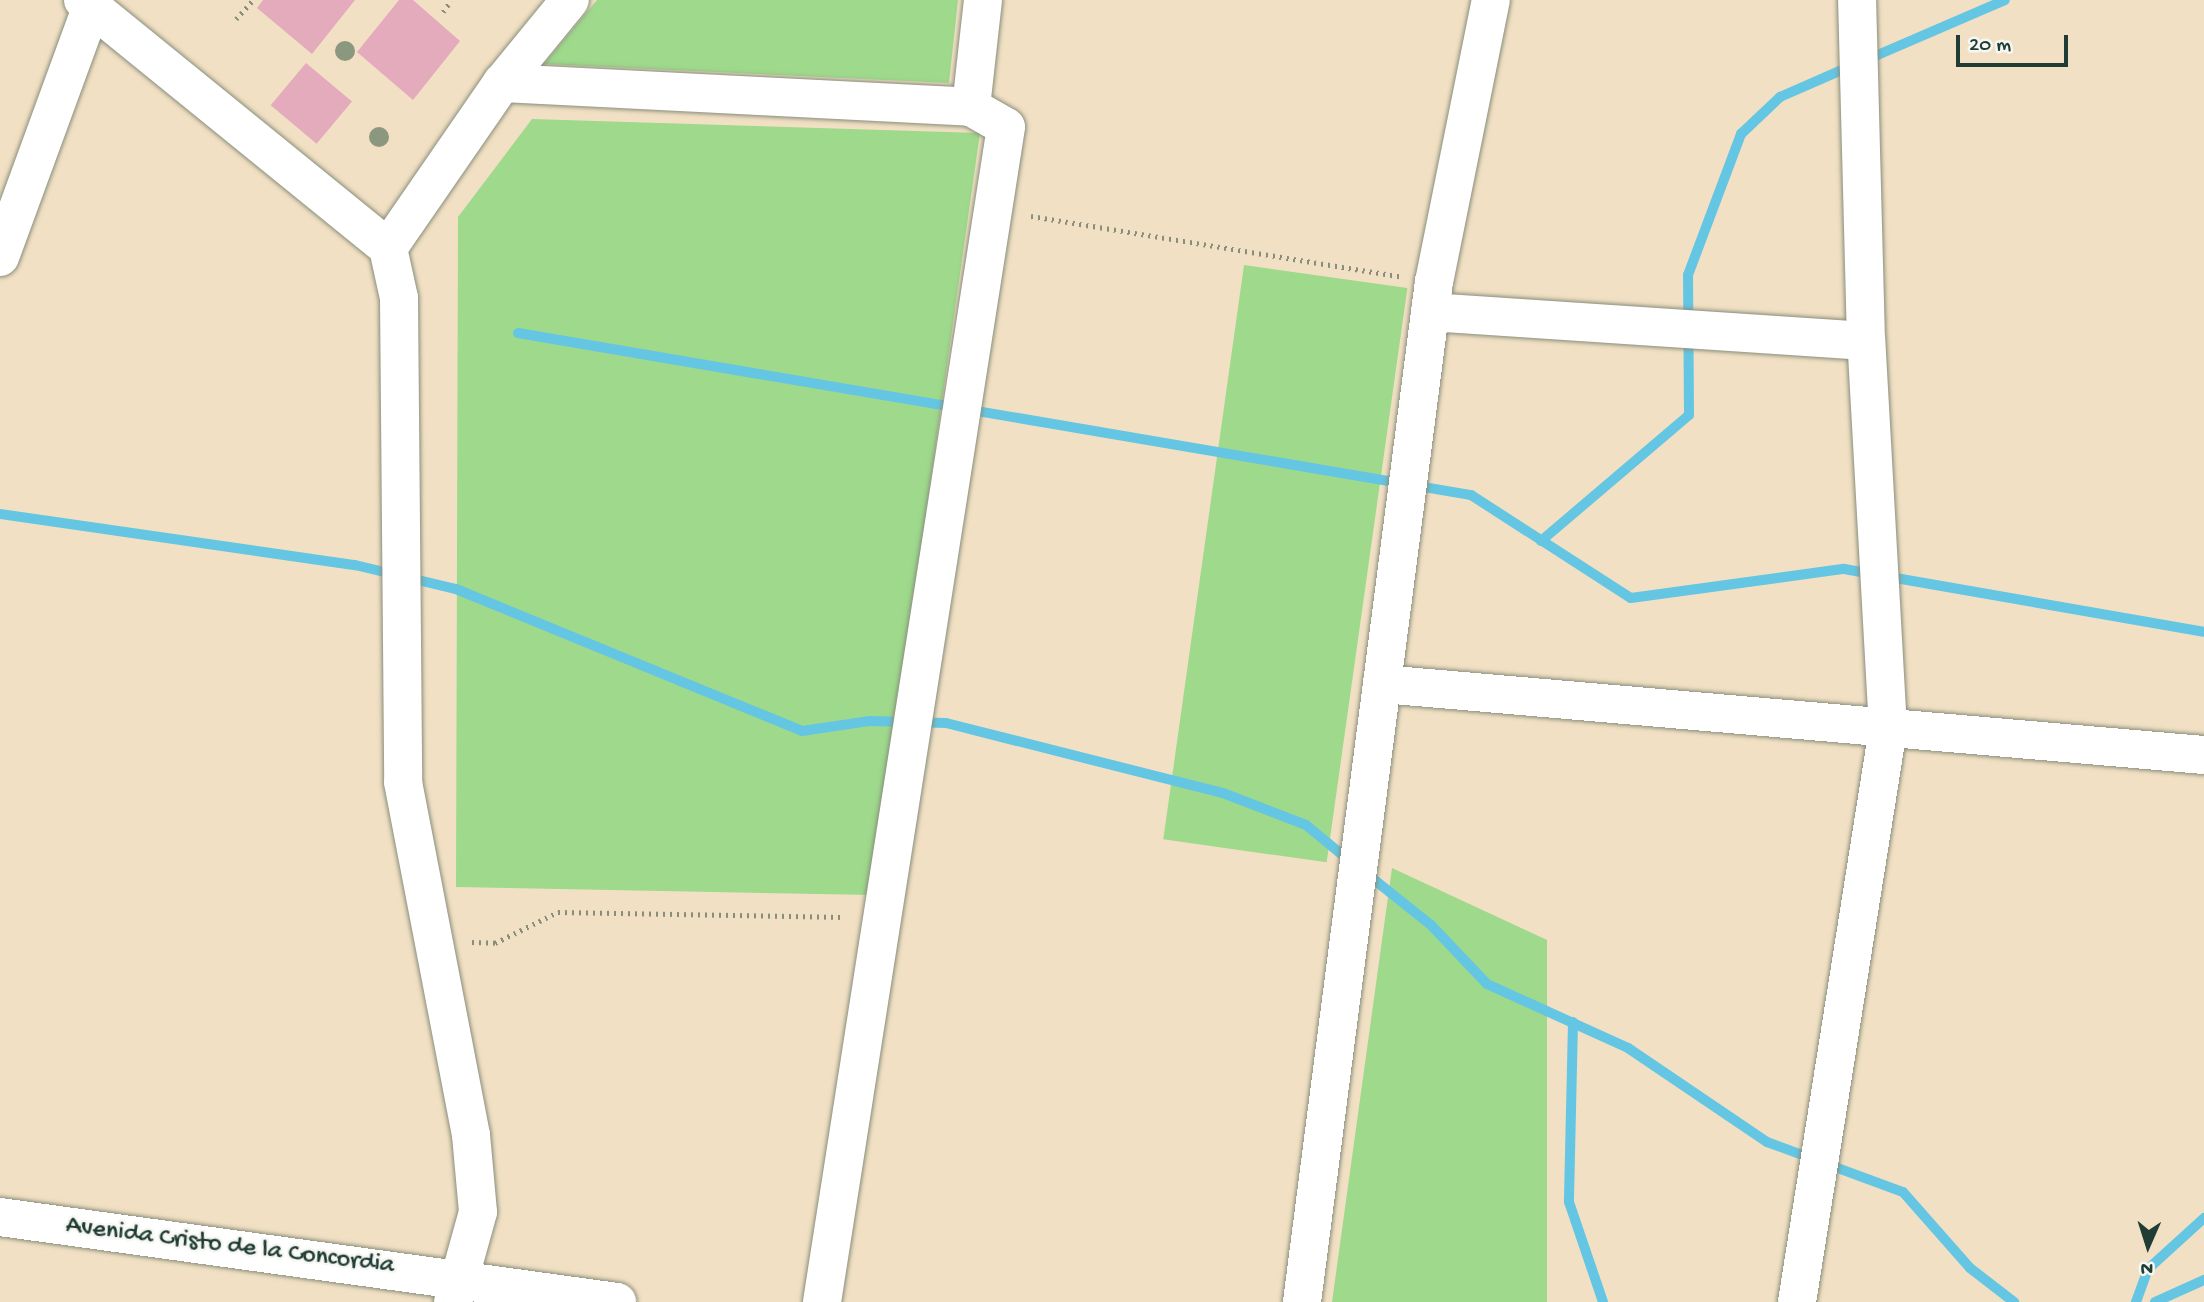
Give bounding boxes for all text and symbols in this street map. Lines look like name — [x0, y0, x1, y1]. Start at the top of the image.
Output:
scale bar — [1959, 21, 2071, 65]
text: 20 m — [1969, 34, 2011, 59]
street label: Avenida Cristo de la Concordia — [64, 1211, 396, 1283]
north arrow — [2113, 1211, 2183, 1281]
text: N — [2140, 1256, 2154, 1279]

